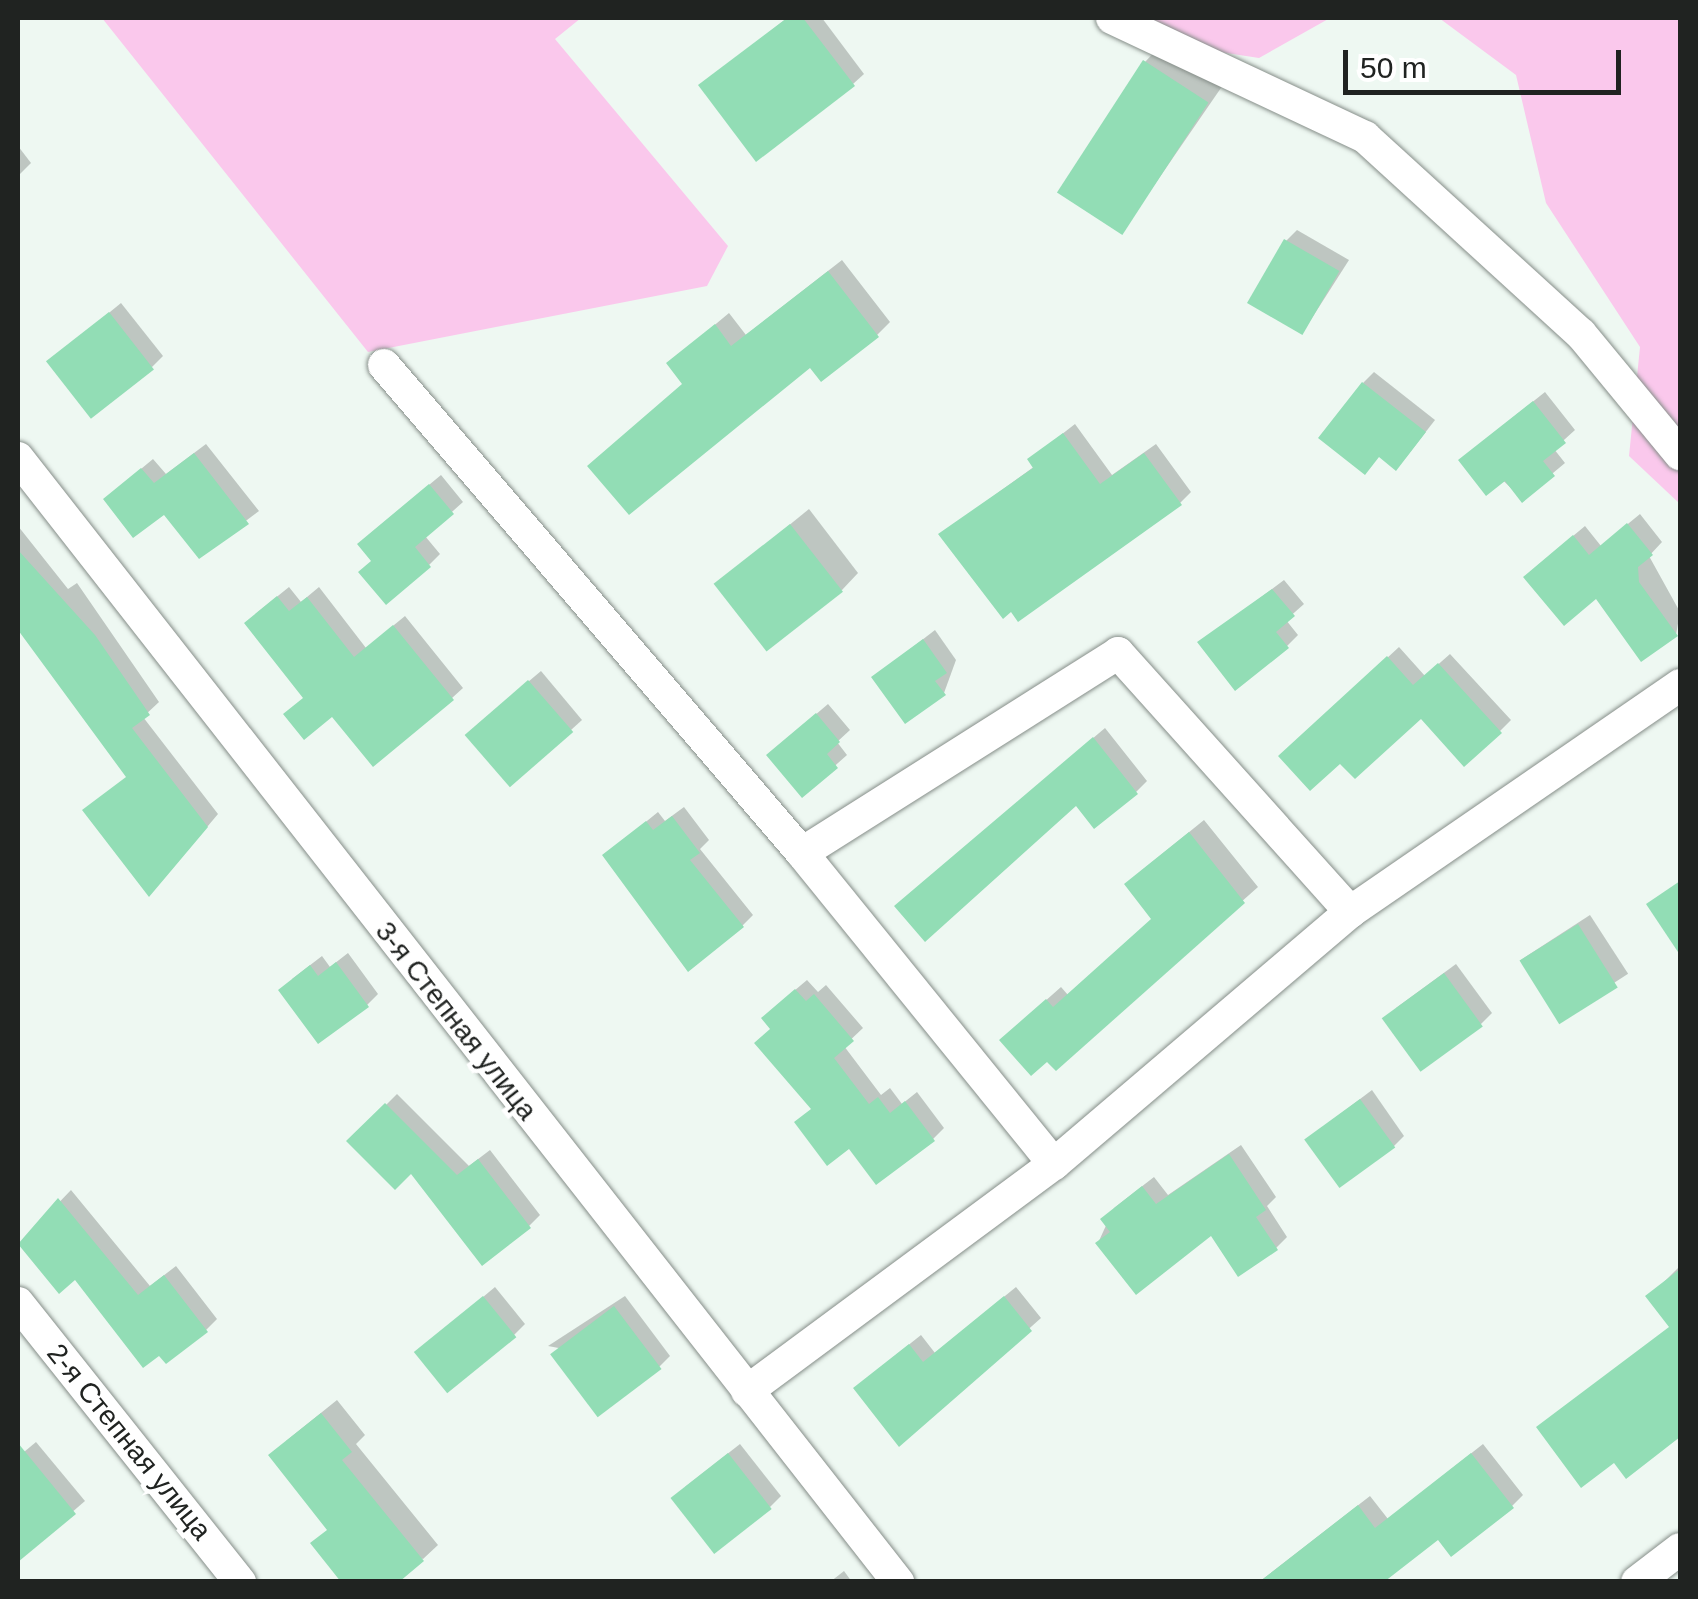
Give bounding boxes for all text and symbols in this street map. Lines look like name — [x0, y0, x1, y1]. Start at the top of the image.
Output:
scale bar — [1348, 30, 1626, 92]
text: 50 m — [1360, 51, 1427, 84]
street label: 3-я Степная улица — [368, 915, 544, 1127]
street label: 2-я Степная улица — [40, 1337, 218, 1547]

